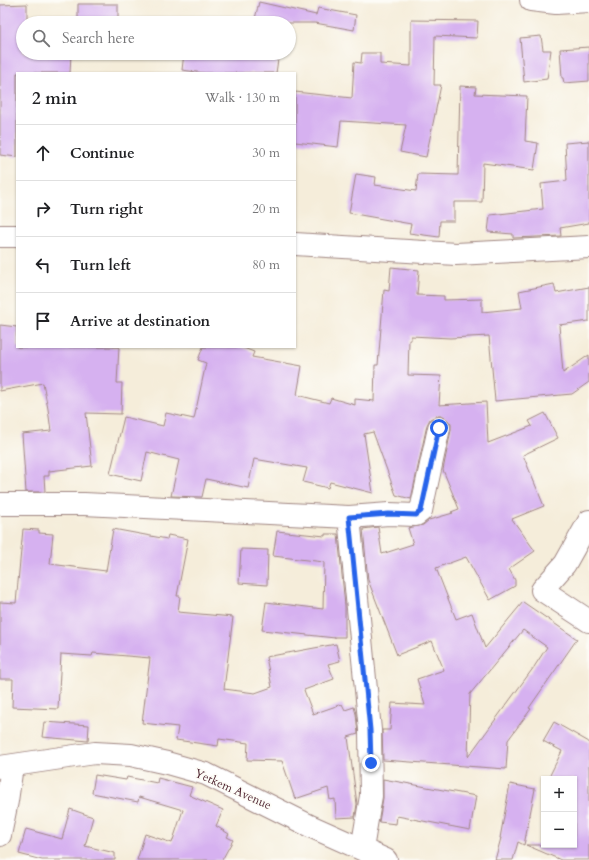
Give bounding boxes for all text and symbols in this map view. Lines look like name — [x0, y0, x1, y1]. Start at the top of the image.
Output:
search box — [16, 16, 296, 60]
icon: search — [30, 27, 52, 49]
text: Search here — [62, 28, 135, 48]
text: 2 min — [32, 87, 77, 110]
text: Walk · 130 m — [205, 89, 280, 107]
icon: ahead — [32, 142, 54, 164]
text: Continue — [70, 143, 135, 163]
text: 30 m — [252, 144, 280, 162]
icon: right — [32, 198, 54, 220]
text: Turn right — [70, 199, 143, 219]
text: 20 m — [252, 200, 280, 218]
icon: left — [32, 254, 54, 276]
text: Turn left — [70, 255, 131, 275]
text: 80 m — [252, 256, 280, 274]
icon: arrive — [32, 310, 54, 332]
text: Arrive at destination — [70, 311, 210, 331]
route start — [430, 419, 448, 437]
route end — [362, 754, 380, 772]
street label: Yetkem Avenue — [192, 765, 274, 813]
map controls — [541, 776, 577, 848]
button: + — [541, 776, 577, 812]
button: − — [541, 812, 577, 848]

